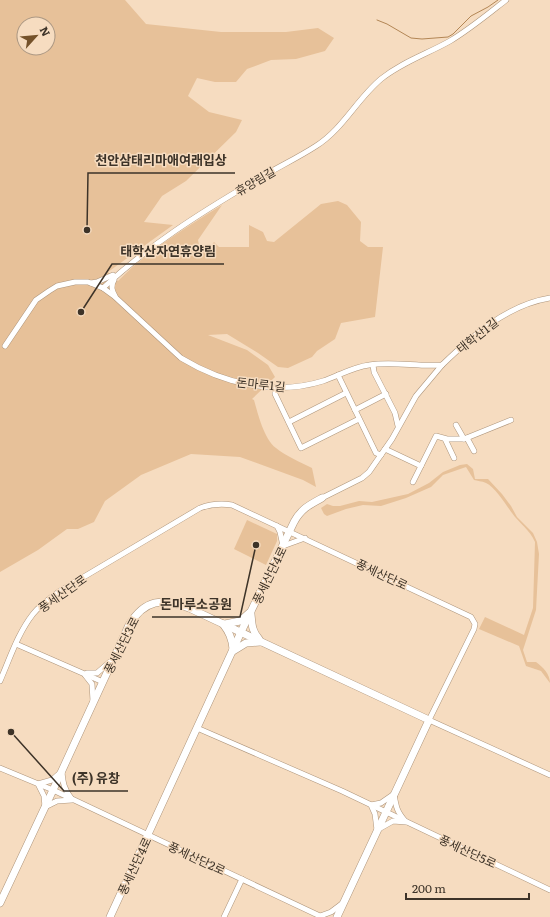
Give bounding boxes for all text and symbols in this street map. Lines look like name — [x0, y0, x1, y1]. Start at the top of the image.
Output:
north arrow — [16, 16, 56, 56]
text: N — [37, 23, 55, 39]
callout: 천안삼태리마애여래입상 — [88, 148, 235, 173]
text: 천안삼태리마애여래입상 — [95, 150, 227, 169]
street label: 휴양림길 — [231, 162, 279, 200]
callout: 태학산자연휴양림 — [112, 239, 224, 264]
text: 태학산자연휴양림 — [120, 241, 216, 260]
street label: 태학산1길 — [452, 313, 502, 357]
street label: 돈마루1길 — [236, 372, 286, 396]
street label: 풍세산단4로 — [247, 543, 291, 607]
street label: 풍세산단로 — [353, 554, 411, 594]
street label: 풍세산단로 — [34, 570, 90, 616]
callout: 돈마루소공원 — [152, 592, 240, 617]
text: 돈마루소공원 — [160, 594, 232, 613]
street label: 풍세산단3로 — [99, 613, 143, 677]
callout: (주) 유창 — [64, 766, 128, 791]
text: (주) 유창 — [72, 768, 120, 787]
street label: 풍세산단5로 — [436, 830, 500, 872]
street label: 풍세산단4로 — [113, 834, 155, 898]
street label: 풍세산단2로 — [165, 837, 229, 879]
scale bar — [406, 875, 529, 901]
text: 200 m — [412, 879, 446, 897]

